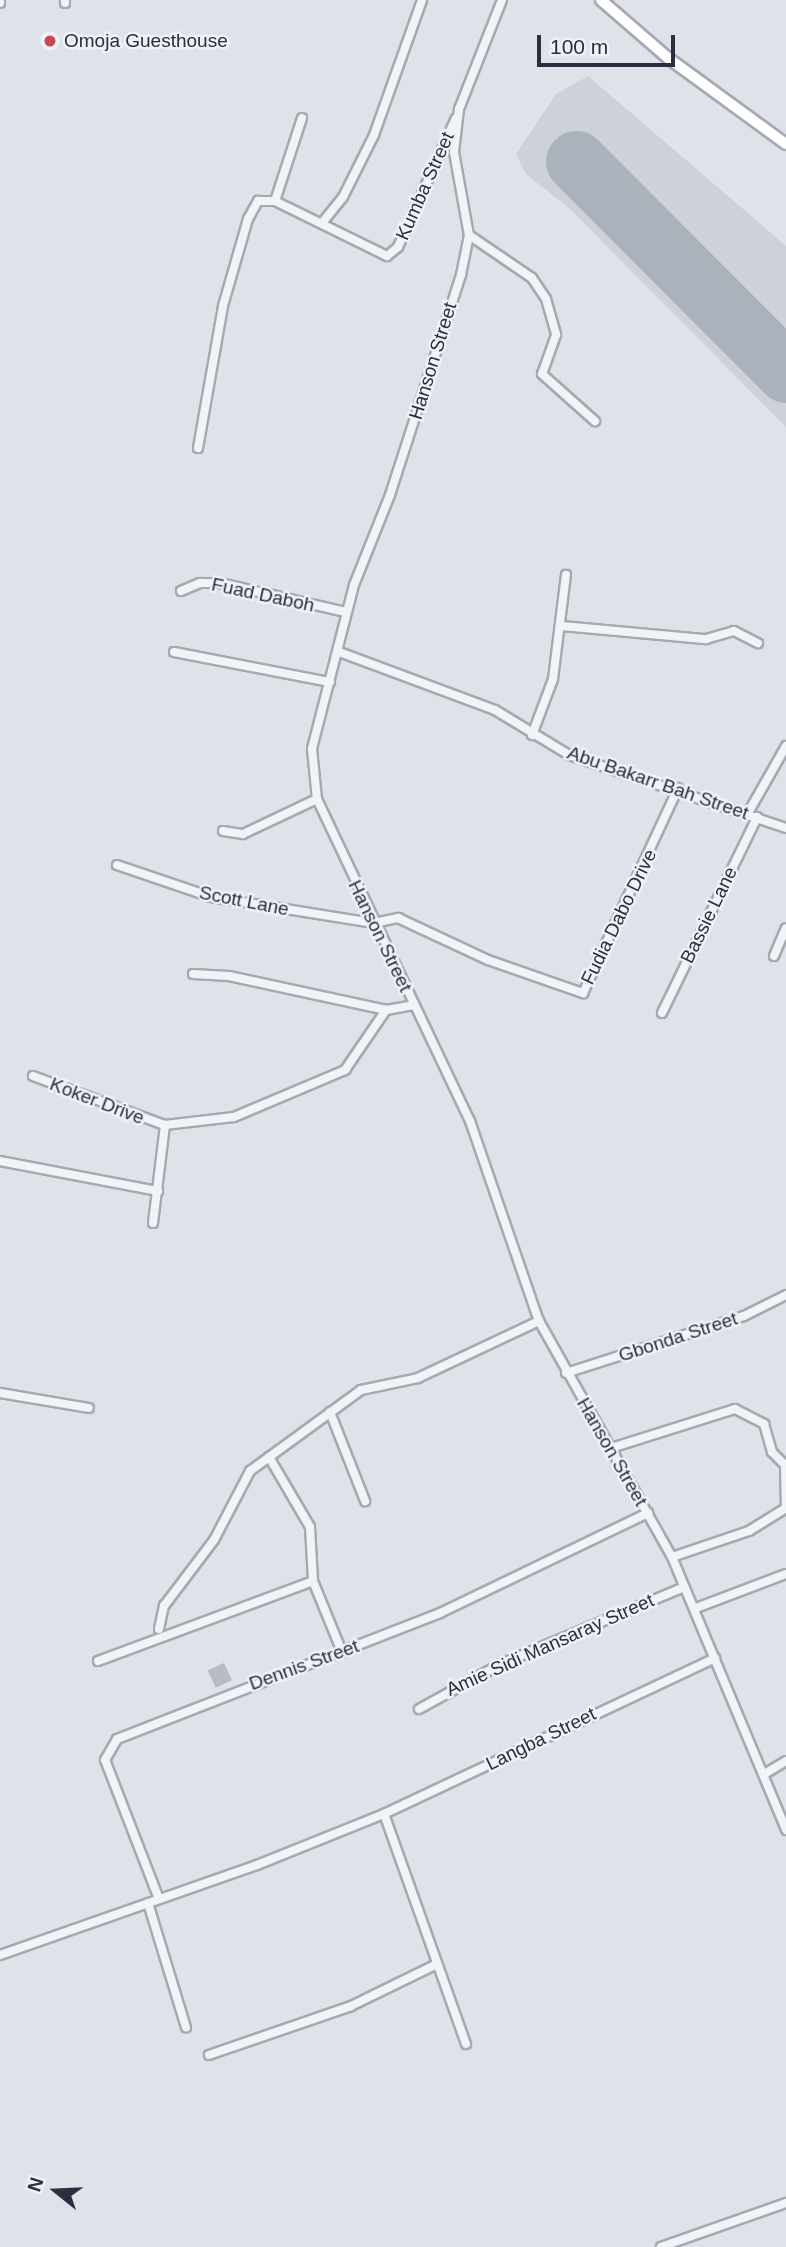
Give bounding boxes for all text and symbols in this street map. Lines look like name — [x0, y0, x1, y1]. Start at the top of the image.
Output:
scale bar — [541, 21, 679, 65]
place label: Omoja Guesthouse — [64, 30, 228, 52]
marker: Omoja Guesthouse — [42, 33, 58, 49]
text: 100 m — [550, 35, 608, 58]
street label: Kumba Street — [391, 128, 459, 244]
street label: Hanson Street — [404, 300, 462, 422]
street label: Fuad Daboh — [209, 573, 317, 617]
street label: Abu Bakarr Bah Street — [564, 741, 752, 825]
street label: Fudia Dabo Drive — [576, 846, 662, 988]
street label: Bassie Lane — [676, 863, 742, 967]
street label: Hanson Street — [343, 876, 417, 996]
street label: Scott Lane — [197, 881, 291, 921]
street label: Koker Drive — [47, 1073, 147, 1129]
street label: Gbonda Street — [616, 1307, 740, 1367]
street label: Hanson Street — [572, 1394, 652, 1510]
street label: Amie Sidi Mansaray Street — [443, 1589, 657, 1701]
street label: Dennis Street — [246, 1635, 362, 1695]
street label: Langba Street — [482, 1703, 600, 1775]
north arrow — [21, 2156, 91, 2226]
text: N — [23, 2175, 48, 2194]

